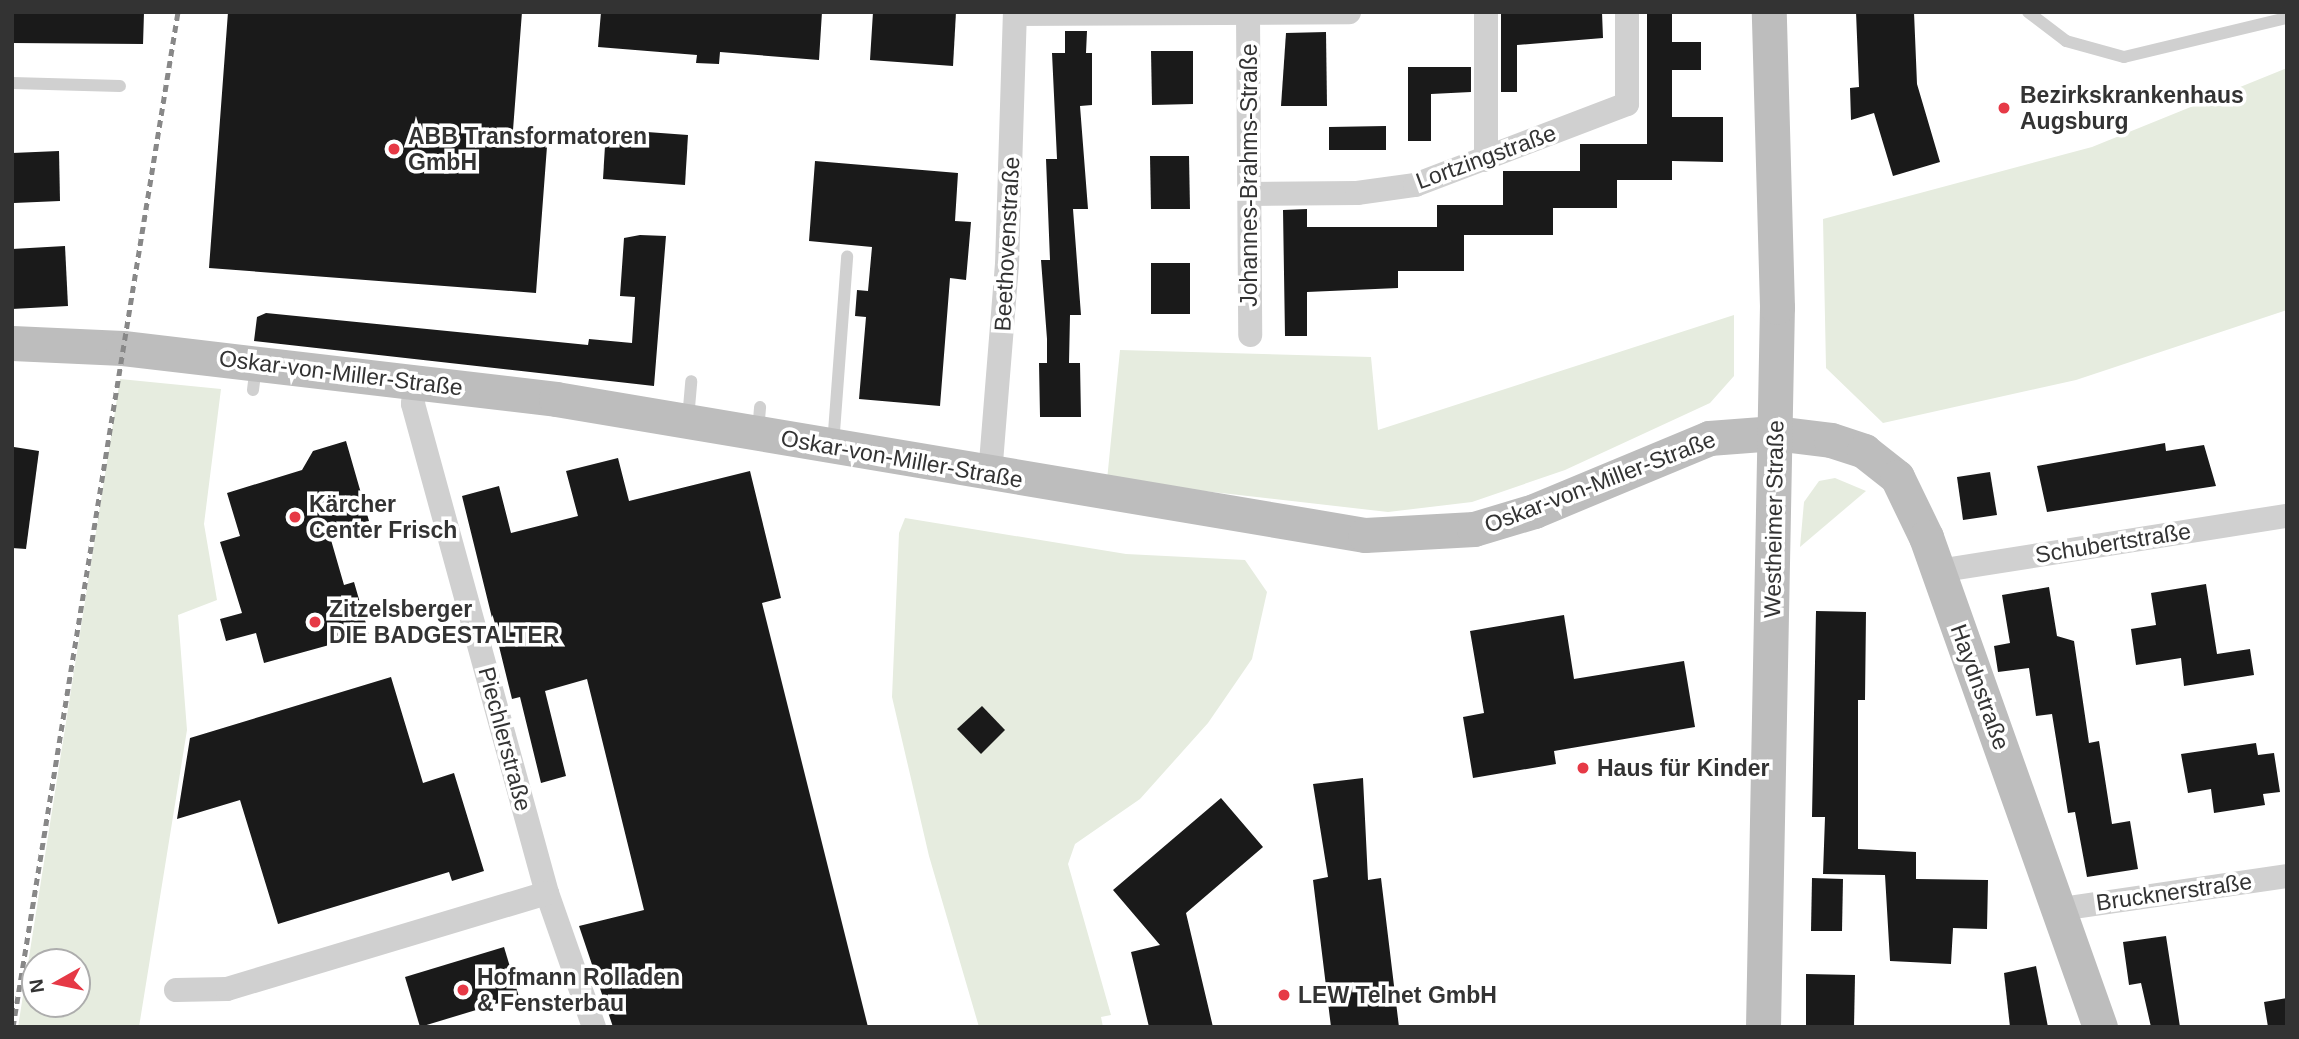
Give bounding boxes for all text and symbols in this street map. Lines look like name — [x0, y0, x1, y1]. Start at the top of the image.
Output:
street label: Johannes-Brahms-Straße — [1235, 43, 1263, 307]
place label: Bezirkskrankenhaus Augsburg — [2020, 81, 2244, 135]
marker: Bezirkskrankenhaus Augsburg — [1994, 98, 2014, 118]
street label: Lortzingstraße — [1412, 119, 1560, 195]
place label: ABB Transformatoren GmbH — [408, 122, 647, 176]
marker: ABB Transformatoren GmbH — [386, 141, 402, 157]
street label: Beethovenstraße — [989, 156, 1025, 332]
street label: Oskar-von-Miller-Straße — [218, 344, 464, 402]
street label: Westheimer Straße — [1758, 420, 1790, 618]
street label: Oskar-von-Miller-Straße — [779, 424, 1025, 494]
street label: Oskar-von-Miller-Straße — [1481, 425, 1719, 539]
place label: Kärcher Center Frisch — [309, 490, 457, 544]
marker: Kärcher Center Frisch — [287, 509, 303, 525]
street label: Schubertstraße — [2033, 517, 2193, 569]
place label: Zitzelsberger DIE BADGESTALTER — [329, 595, 559, 649]
marker: Zitzelsberger DIE BADGESTALTER — [307, 614, 323, 630]
street label: Haydnstraße — [1945, 620, 2015, 754]
street label: Piechlerstraße — [472, 664, 538, 814]
place label: Haus für Kinder — [1597, 754, 1770, 782]
marker: Haus für Kinder — [1575, 760, 1591, 776]
street label: Brucknerstraße — [2094, 867, 2254, 917]
north arrow — [21, 948, 91, 1018]
place label: Hofmann Rolladen & Fensterbau — [477, 963, 680, 1017]
text: N — [25, 978, 48, 994]
place label: LEW Telnet GmbH — [1298, 981, 1497, 1009]
marker: Hofmann Rolladen & Fensterbau — [455, 982, 471, 998]
marker: LEW Telnet GmbH — [1276, 987, 1292, 1003]

